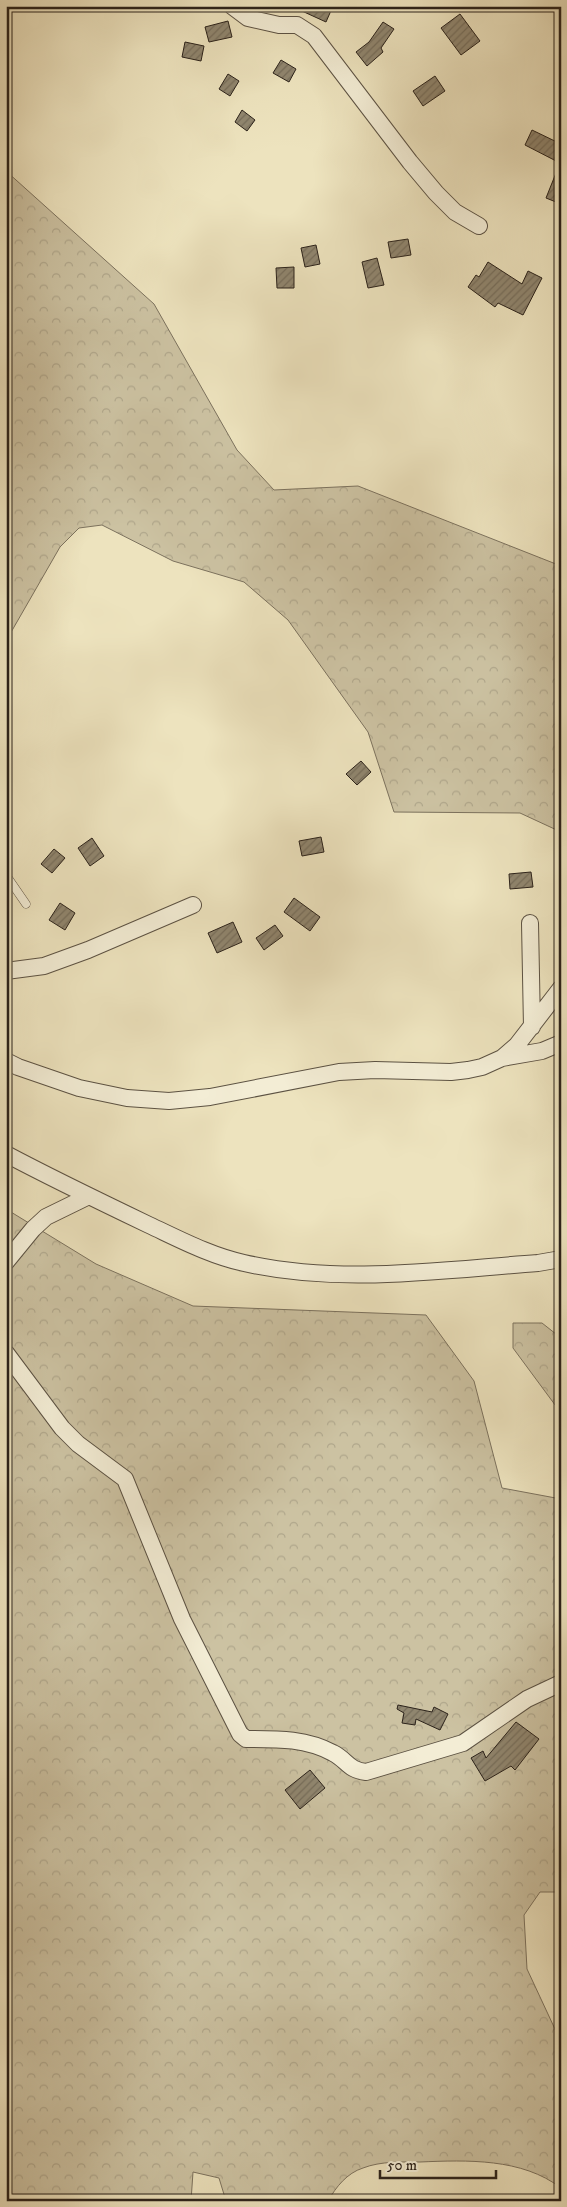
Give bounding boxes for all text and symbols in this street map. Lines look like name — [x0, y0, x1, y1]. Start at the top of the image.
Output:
scale bar — [380, 2147, 496, 2179]
text: 50 m — [387, 2156, 417, 2175]

